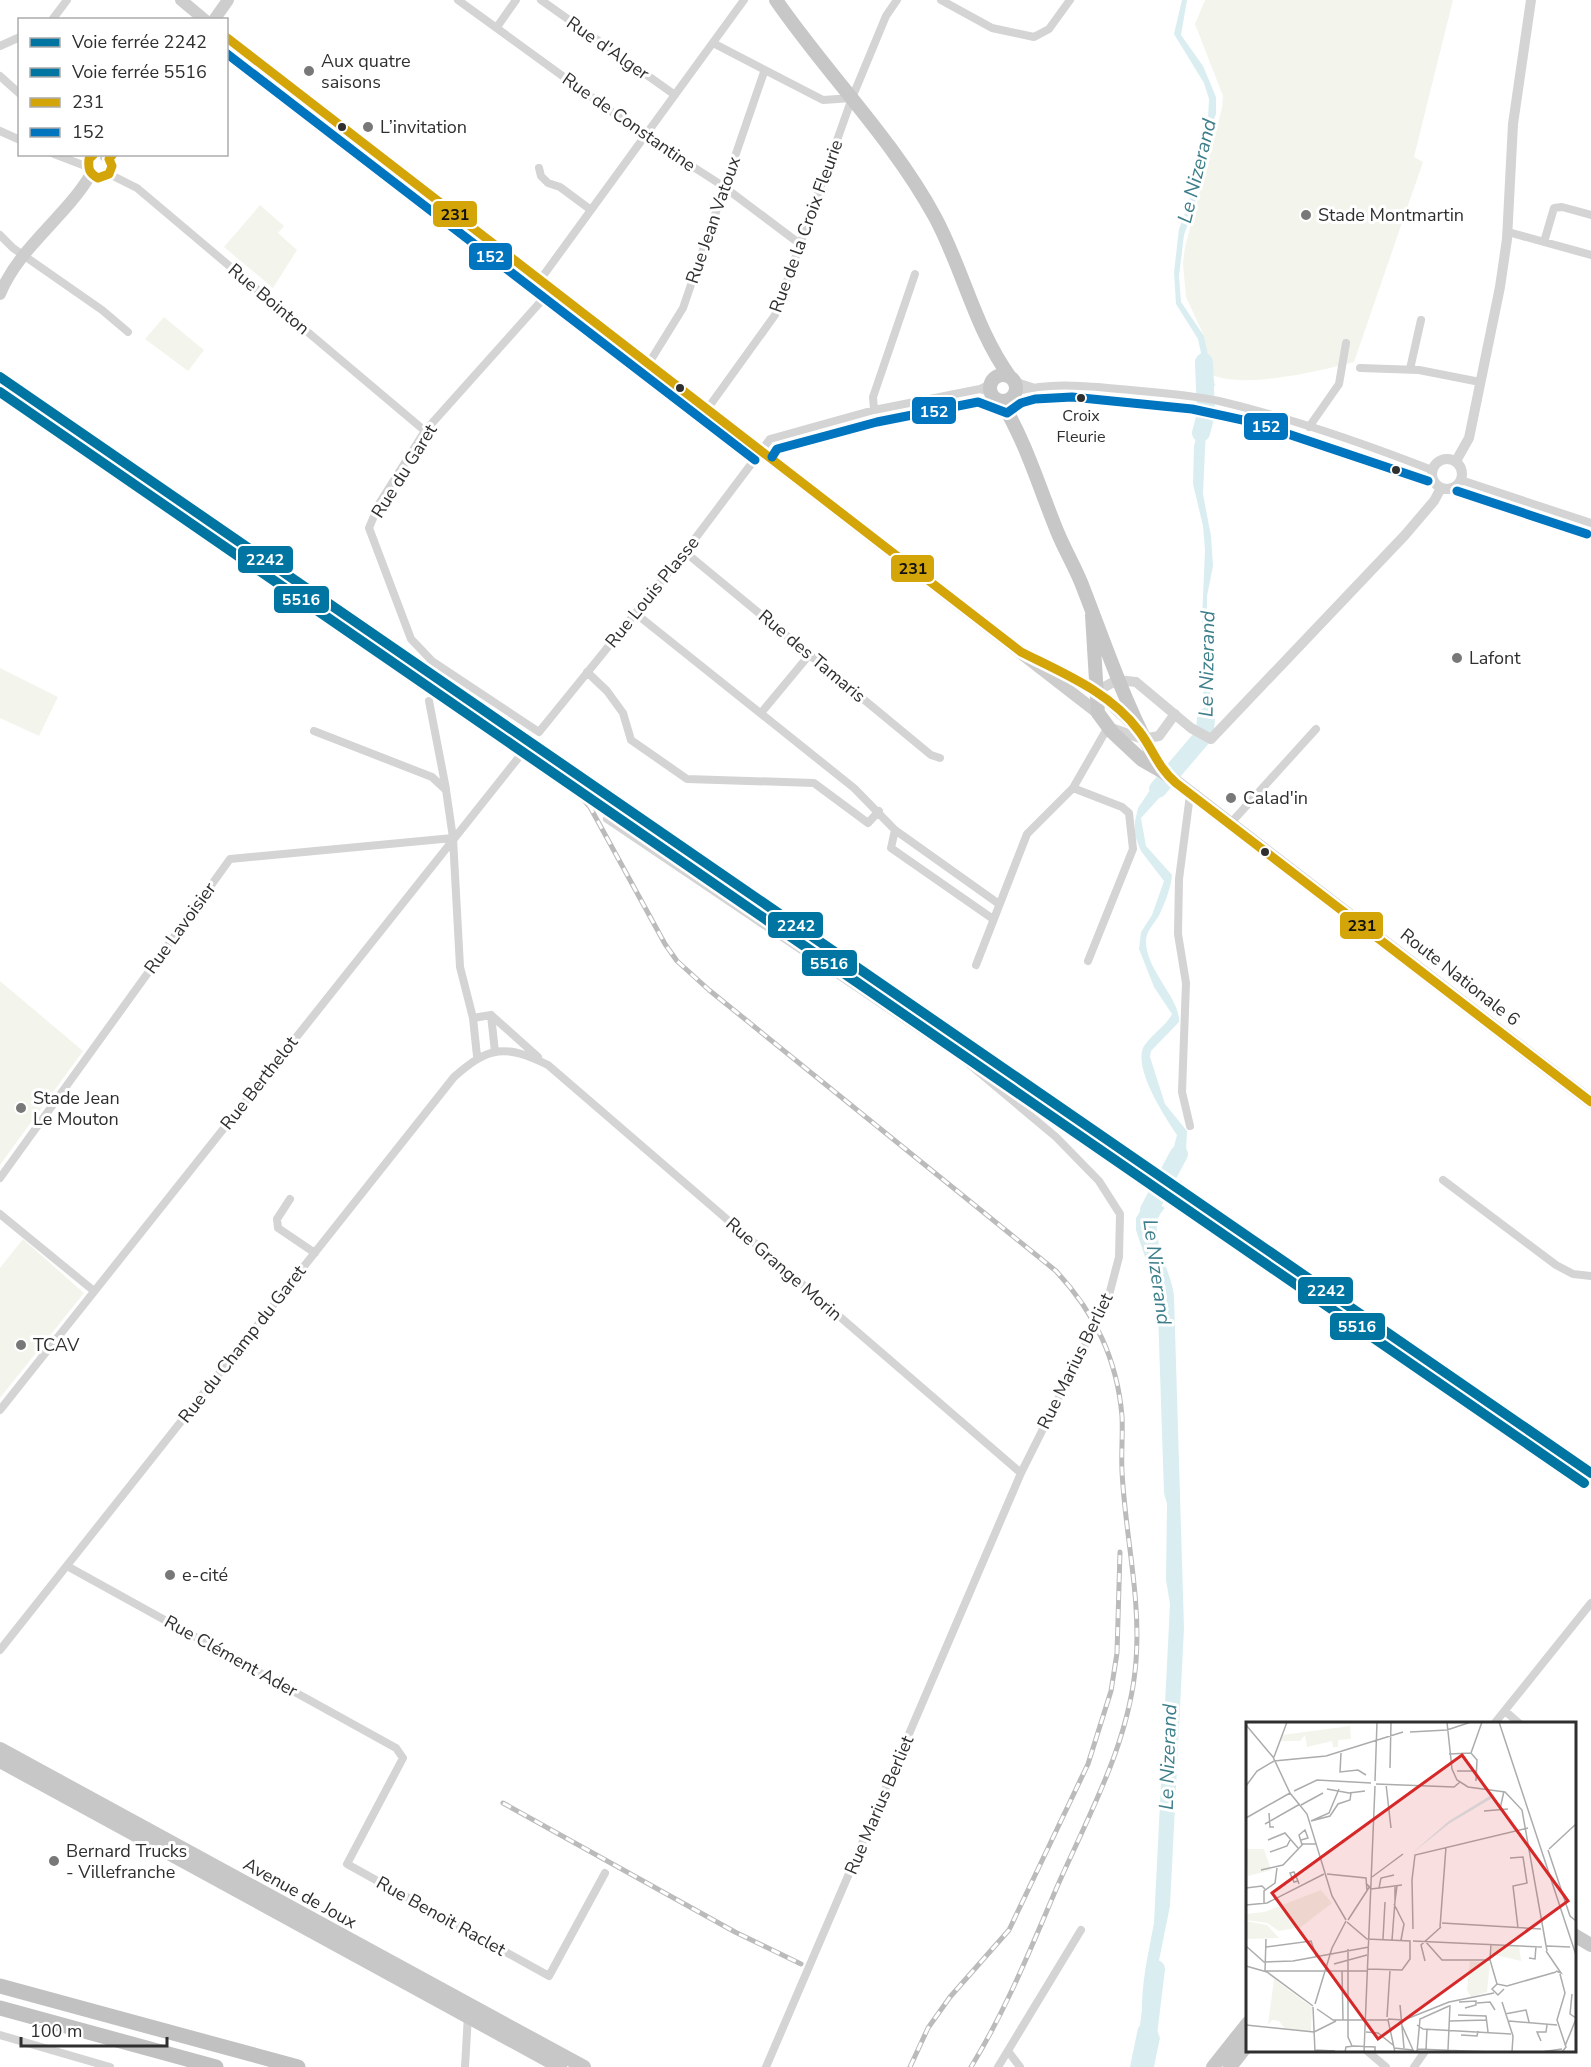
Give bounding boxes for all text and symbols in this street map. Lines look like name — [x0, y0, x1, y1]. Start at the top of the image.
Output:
street label: Rue d'Alger — [562, 11, 655, 86]
legend — [18, 18, 228, 156]
text: Voie ferrée 2242 — [71, 30, 207, 54]
place label: Aux quatre saisons — [321, 49, 411, 94]
text: Voie ferrée 5516 — [71, 60, 207, 84]
marker: Aux quatre saisons — [302, 64, 316, 78]
street label: Rue de Constantine — [558, 67, 700, 177]
text: 231 — [72, 90, 104, 114]
place label: L’invitation — [380, 115, 467, 139]
water label: Le Nizerand — [1171, 116, 1223, 226]
text: 152 — [72, 120, 104, 144]
marker: L’invitation — [361, 120, 375, 134]
unlabelled marker — [336, 121, 348, 133]
street label: Rue de la Croix Fleurie — [764, 136, 848, 316]
street label: Rue Jean Vatoux — [680, 153, 746, 287]
line badge: 231 — [432, 200, 478, 228]
place label: Stade Montmartin — [1318, 203, 1464, 227]
text: 231 — [441, 204, 469, 226]
marker: Stade Montmartin — [1299, 208, 1313, 222]
line badge: 152 — [468, 242, 513, 271]
text: 152 — [476, 246, 504, 268]
street label: Rue Bointon — [223, 258, 315, 340]
unlabelled marker — [674, 382, 686, 394]
marker: Croix Fleurie — [1075, 392, 1087, 404]
line badge: 152 — [911, 396, 957, 425]
text: 152 — [920, 401, 948, 423]
place label: Croix Fleurie — [1057, 405, 1105, 448]
line badge: 152 — [1243, 412, 1289, 441]
text: 152 — [1252, 416, 1280, 438]
street label: Rue du Garet — [366, 419, 443, 522]
unlabelled marker — [1390, 464, 1402, 476]
street label: Rue Louis Plasse — [600, 531, 704, 653]
line badge: 2242 — [237, 545, 294, 574]
text: 2242 — [246, 549, 284, 571]
line badge: 231 — [890, 554, 935, 583]
text: 231 — [899, 558, 927, 580]
line badge: 5516 — [273, 585, 330, 614]
text: 5516 — [282, 589, 320, 611]
street label: Rue des Tamaris — [753, 604, 871, 708]
water label: Le Nizerand — [1193, 610, 1221, 717]
place label: Lafont — [1469, 646, 1521, 670]
marker: Lafont — [1450, 651, 1464, 665]
place label: Calad'in — [1243, 786, 1308, 810]
marker: Calad'in — [1224, 791, 1238, 805]
unlabelled marker — [1259, 846, 1271, 858]
street label: Rue Lavoisier — [139, 877, 222, 979]
line badge: 2242 — [767, 911, 824, 939]
line badge: 231 — [1339, 911, 1384, 940]
text: 2242 — [777, 915, 815, 937]
text: 231 — [1348, 915, 1376, 937]
street label: Route Nationale 6 — [1395, 923, 1525, 1031]
line badge: 5516 — [801, 949, 858, 977]
text: 5516 — [810, 953, 848, 975]
street label: Rue Berthelot — [215, 1031, 304, 1135]
place label: Stade Jean Le Mouton — [33, 1086, 120, 1131]
marker: Stade Jean Le Mouton — [14, 1101, 28, 1115]
street label: Rue Grange Morin — [721, 1212, 847, 1326]
water label: Le Nizerand — [1136, 1217, 1178, 1327]
street label: Rue du Champ du Garet — [173, 1260, 312, 1428]
line badge: 2242 — [1297, 1276, 1354, 1305]
text: 2242 — [1307, 1280, 1345, 1302]
street label: Rue Marius Berliet — [1032, 1288, 1119, 1433]
line badge: 5516 — [1329, 1312, 1386, 1341]
text: 5516 — [1338, 1316, 1376, 1338]
place label: TCAV — [33, 1333, 80, 1357]
marker: TCAV — [14, 1338, 28, 1352]
place label: e-cité — [182, 1563, 228, 1587]
marker: e-cité — [163, 1568, 177, 1582]
street label: Rue Clément Ader — [160, 1609, 302, 1703]
water label: Le Nizerand — [1153, 1703, 1183, 1811]
inset map — [1246, 1722, 1576, 2052]
street label: Rue Marius Berliet — [839, 1731, 919, 1878]
place label: Bernard Trucks - Villefranche — [66, 1839, 187, 1884]
street label: Avenue de Joux — [239, 1852, 361, 1934]
marker: Bernard Trucks - Villefranche — [47, 1854, 61, 1868]
street label: Rue Benoit Raclet — [372, 1870, 511, 1962]
scale bar — [21, 2010, 166, 2048]
text: 100 m — [30, 2019, 82, 2043]

